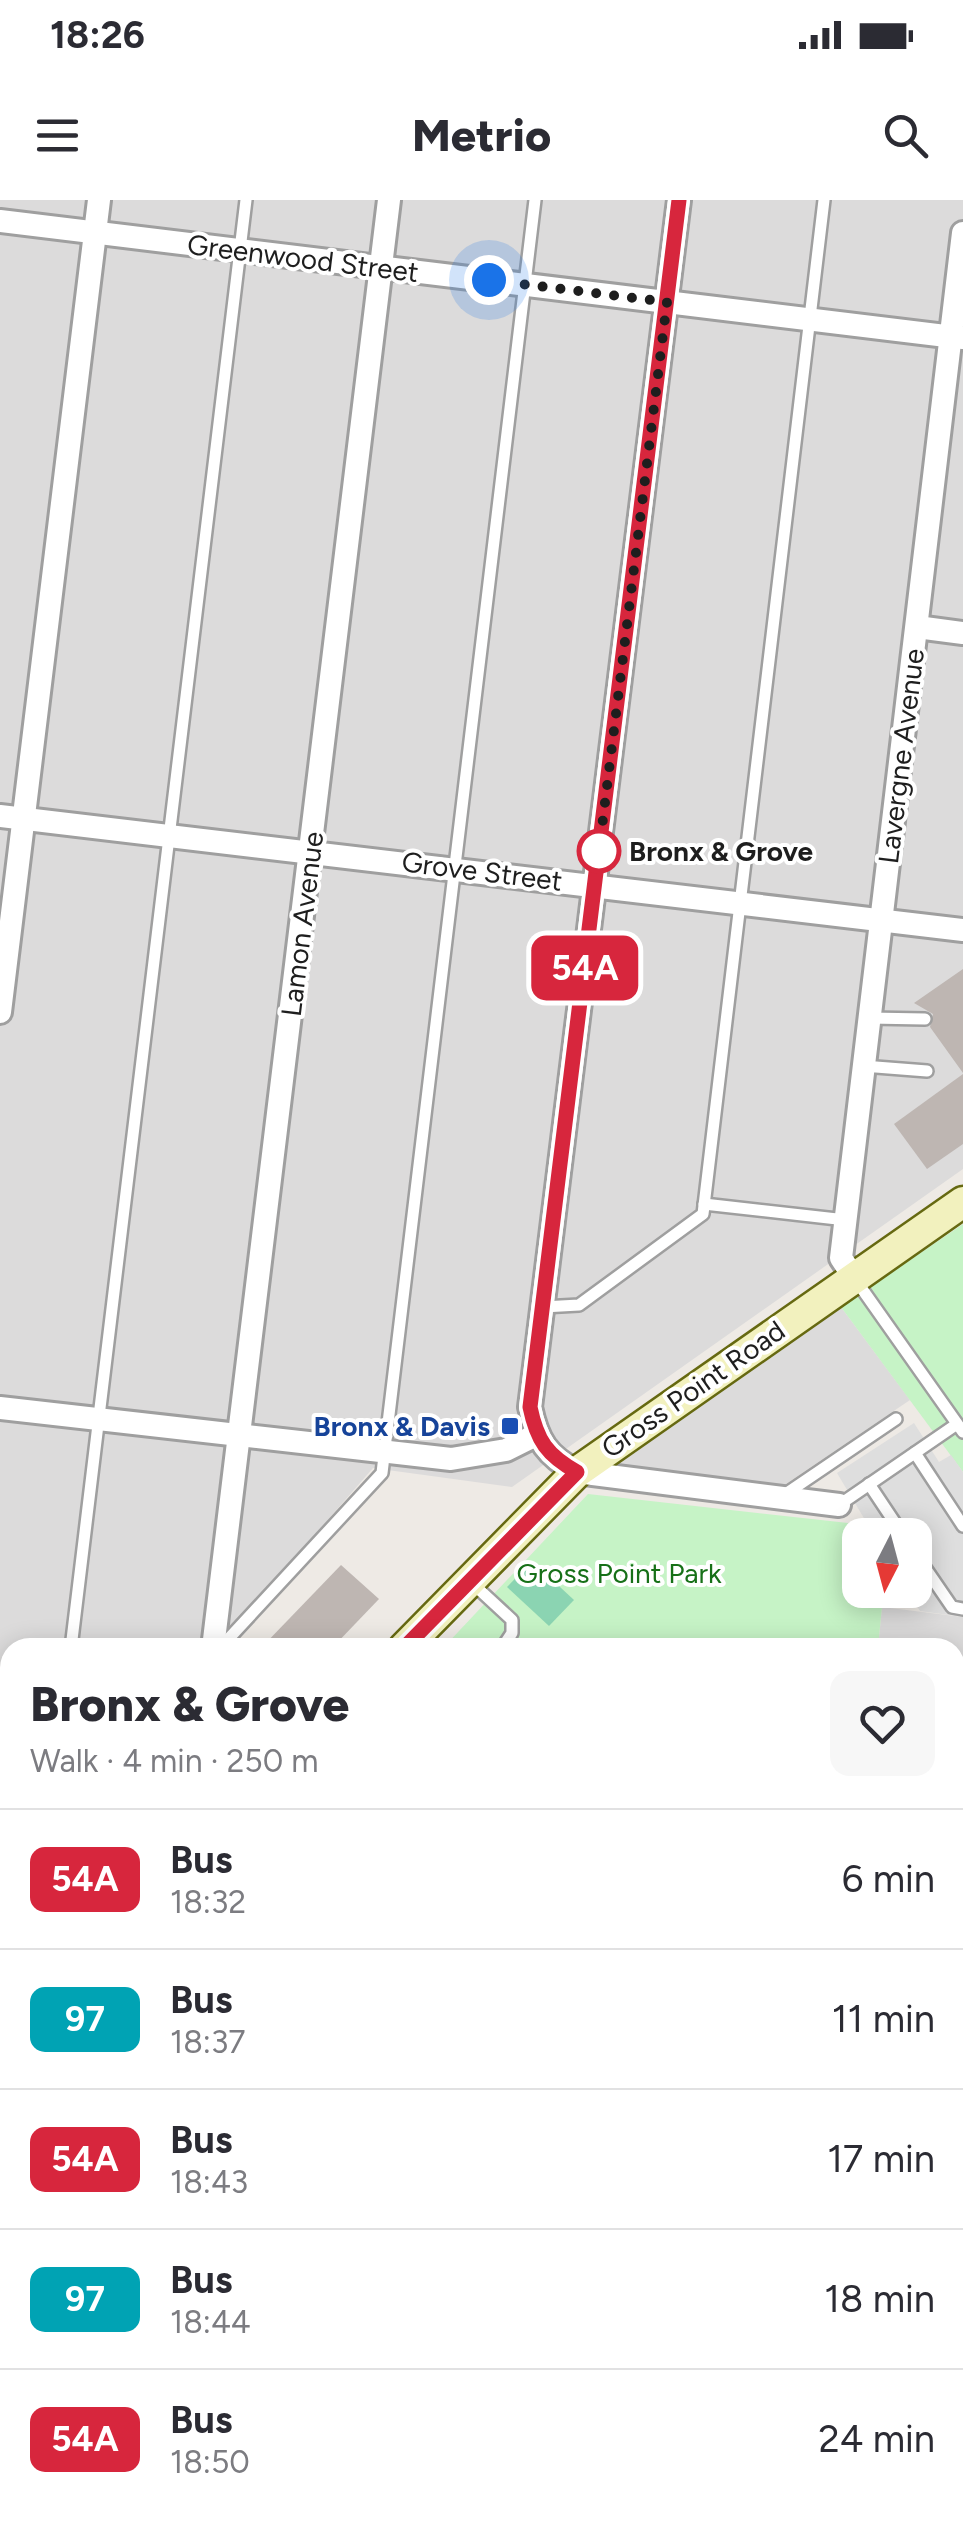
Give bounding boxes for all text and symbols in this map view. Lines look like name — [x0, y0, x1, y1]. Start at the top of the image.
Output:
text: 18:26 — [50, 12, 145, 58]
icon: menu — [30, 108, 85, 163]
text: Metrio — [412, 108, 551, 162]
icon: search — [878, 108, 933, 163]
street label: Greenwood Street — [186, 227, 420, 289]
your location — [464, 255, 514, 305]
street label: Lavergne Avenue — [871, 646, 931, 866]
street label: Lamon Avenue — [274, 830, 330, 1018]
marker: Bronx & Grove — [578, 830, 620, 872]
place label: Bronx & Grove — [629, 834, 813, 868]
street label: Grove Street — [400, 844, 564, 898]
line badge: 54A — [528, 936, 642, 1000]
text: 54A — [551, 947, 619, 989]
street label: Gross Point Road — [595, 1313, 791, 1465]
place label: Bronx & Davis — [314, 1409, 490, 1443]
marker: Bronx & Davis — [499, 1415, 521, 1437]
north arrow — [842, 1518, 932, 1608]
map controls — [842, 1518, 932, 1608]
park label: Gross Point Park — [516, 1556, 722, 1590]
button: heart — [830, 1671, 935, 1776]
text: Bronx & Grove — [30, 1675, 349, 1733]
text: Walk · 4 min · 250 m — [30, 1742, 318, 1780]
text: Bus — [170, 1837, 233, 1883]
text: 6 min — [842, 1856, 935, 1902]
text: 54A — [51, 1858, 119, 1900]
text: 18:32 — [170, 1883, 246, 1921]
text: Bus — [170, 1977, 233, 2023]
text: 11 min — [832, 1996, 935, 2042]
text: 97 — [65, 1998, 105, 2040]
text: 18:37 — [170, 2023, 246, 2061]
text: Bus — [170, 2117, 233, 2163]
text: 17 min — [827, 2136, 935, 2182]
text: 54A — [51, 2138, 119, 2180]
text: 18:43 — [170, 2163, 248, 2201]
text: Bus — [170, 2257, 233, 2303]
text: 18 min — [824, 2276, 935, 2322]
text: 97 — [65, 2278, 105, 2320]
text: 18:44 — [170, 2303, 251, 2341]
text: Bus — [170, 2397, 233, 2443]
text: 24 min — [818, 2416, 935, 2462]
text: 54A — [51, 2418, 119, 2460]
text: 18:50 — [170, 2443, 250, 2481]

